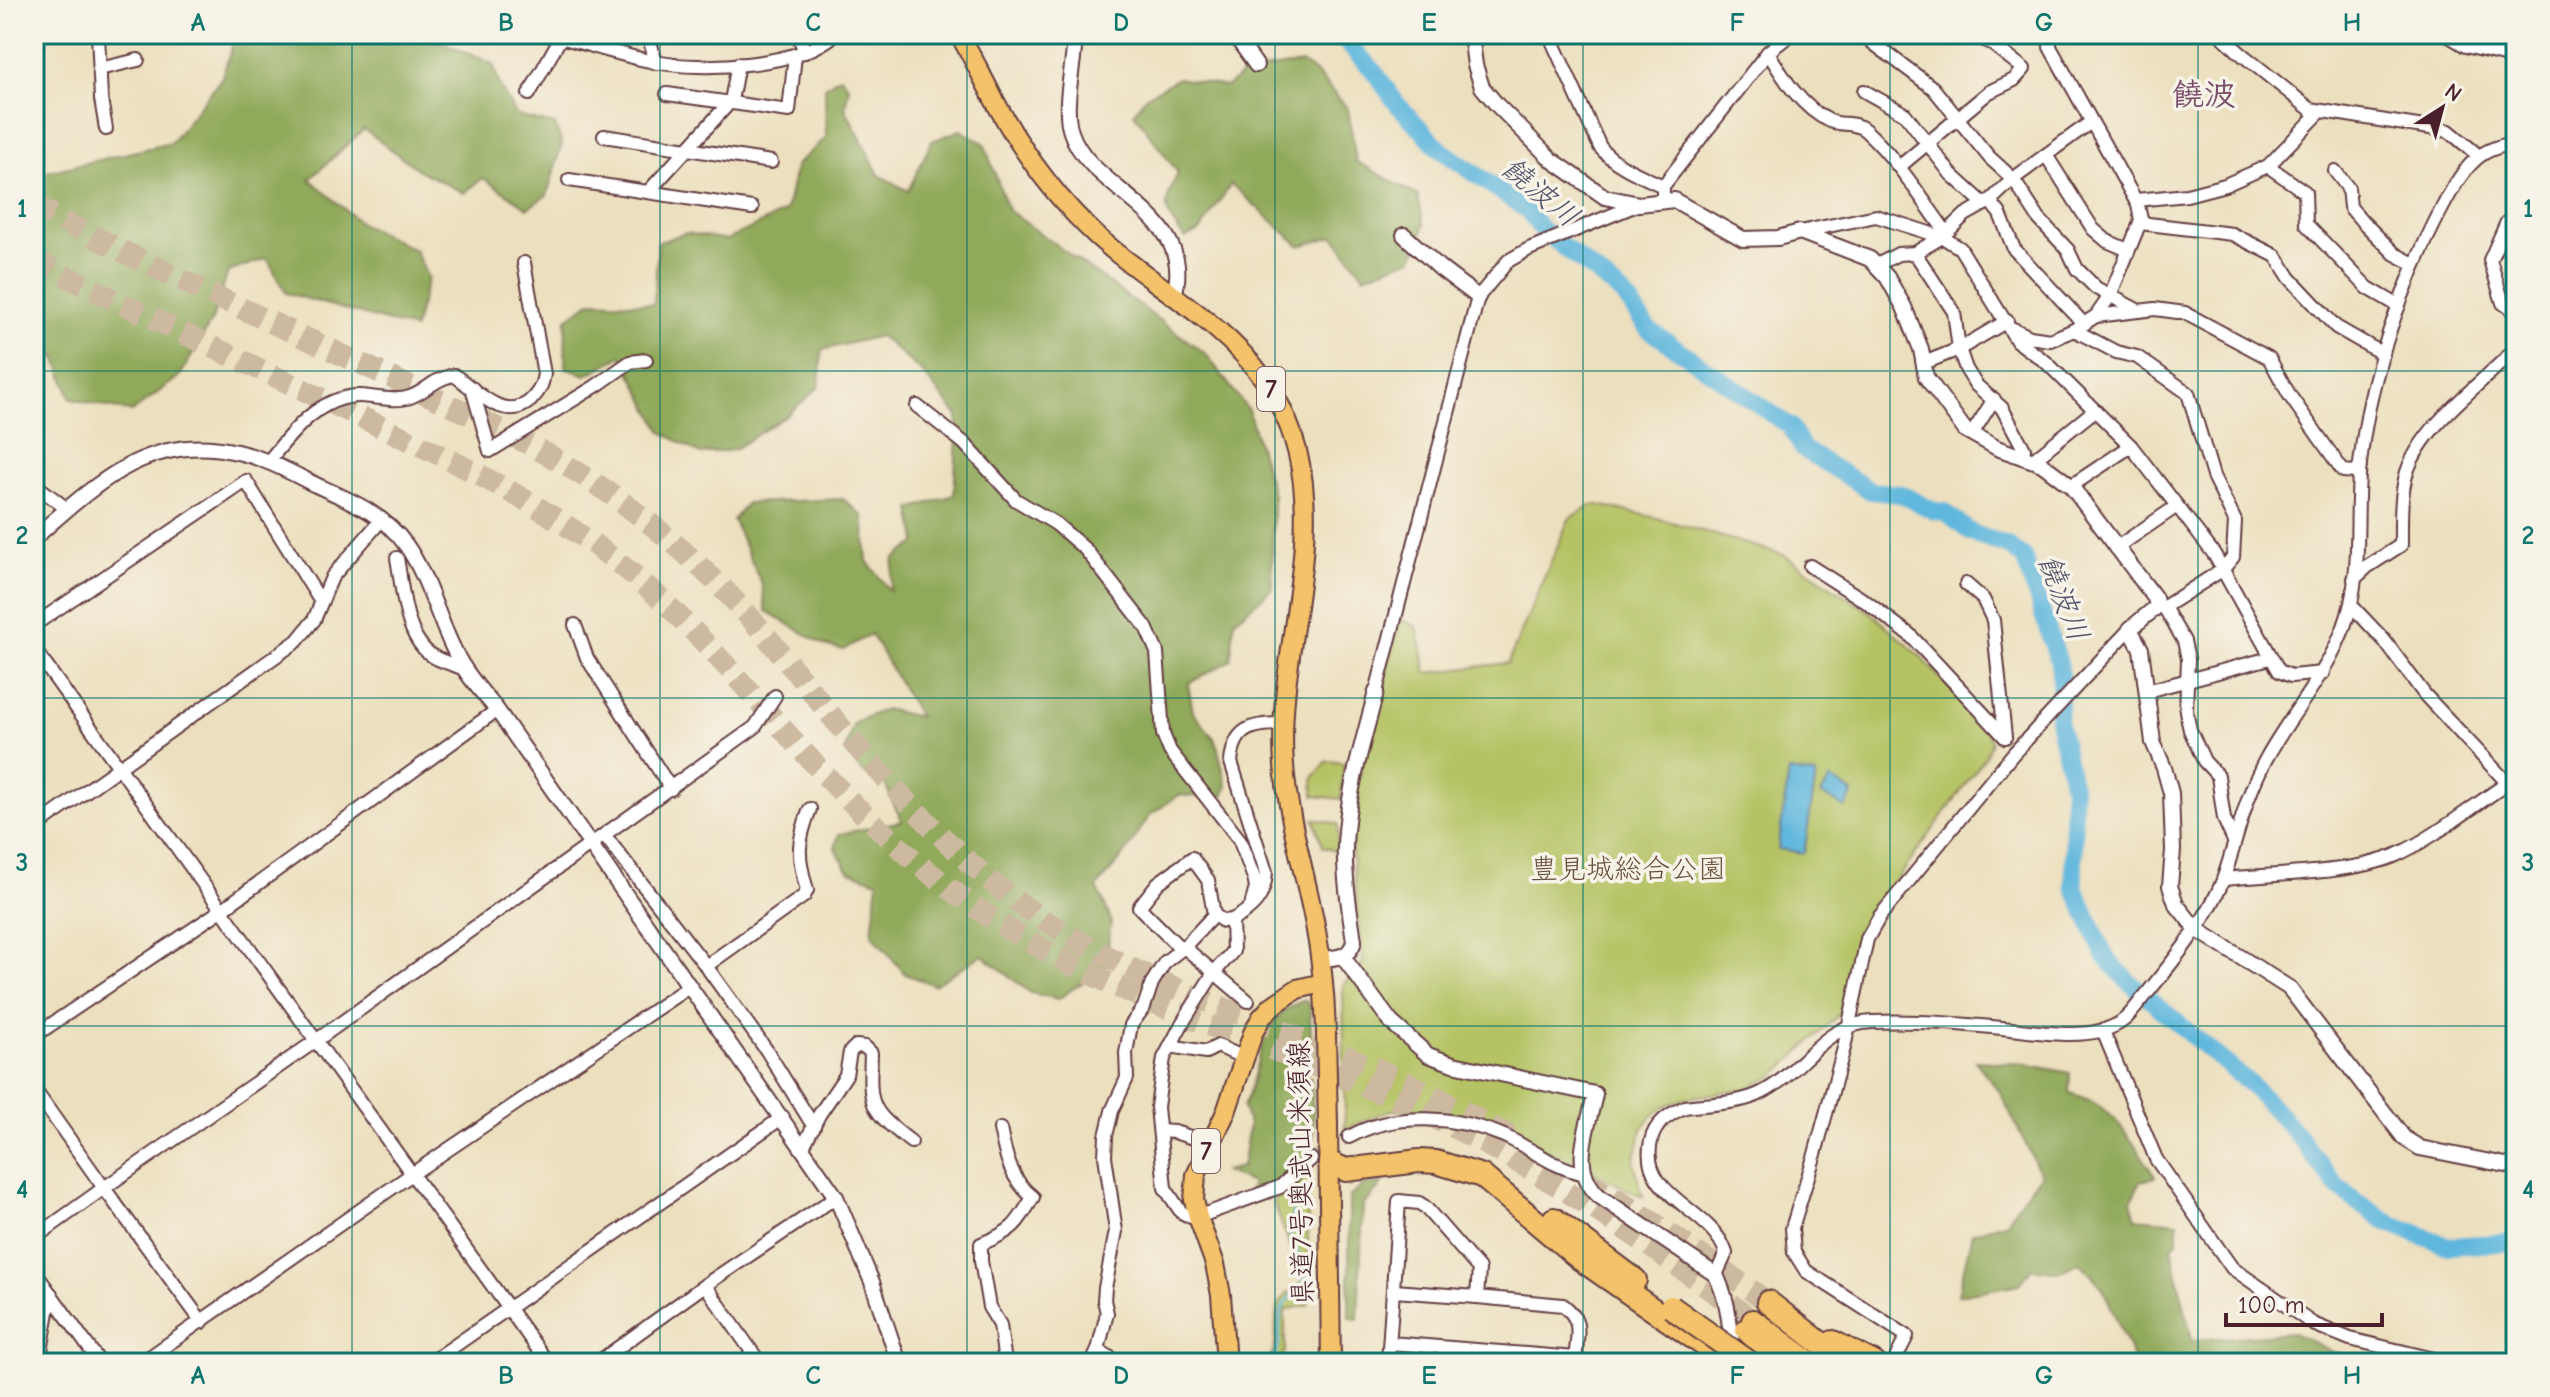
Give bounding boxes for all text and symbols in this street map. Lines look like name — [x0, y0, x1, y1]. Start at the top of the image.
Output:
text: A — [191, 8, 206, 38]
text: B — [498, 8, 514, 38]
text: C — [805, 8, 821, 38]
text: D — [1113, 8, 1129, 38]
text: E — [1421, 8, 1437, 38]
text: F — [1729, 8, 1745, 38]
text: G — [2035, 8, 2053, 38]
text: H — [2343, 8, 2361, 38]
north arrow — [2402, 68, 2482, 148]
district label: 饒波 — [2172, 76, 2236, 113]
text: N — [2440, 78, 2467, 107]
water label: 饒波川 — [1495, 150, 1586, 235]
text: 1 — [17, 194, 27, 224]
text: 1 — [2523, 194, 2533, 224]
road number: 7 — [1257, 367, 1285, 411]
text: 2 — [16, 521, 28, 551]
text: 2 — [2522, 521, 2534, 551]
water label: 饒波川 — [2031, 550, 2096, 646]
text: 3 — [16, 848, 28, 878]
text: 3 — [2522, 848, 2534, 878]
park label: 豊見城総合公園 — [1530, 853, 1726, 885]
street label: 県道7号奥武山米須線 — [1283, 1040, 1319, 1306]
road number: 7 — [1192, 1129, 1220, 1173]
text: 4 — [16, 1175, 28, 1205]
text: 4 — [2522, 1175, 2534, 1205]
scale bar — [2226, 1277, 2382, 1327]
text: 100 m — [2238, 1291, 2305, 1319]
text: A — [191, 1361, 206, 1391]
text: B — [498, 1361, 514, 1391]
text: C — [805, 1361, 821, 1391]
text: D — [1113, 1361, 1129, 1391]
text: E — [1421, 1361, 1437, 1391]
text: F — [1729, 1361, 1745, 1391]
text: G — [2035, 1361, 2053, 1391]
text: H — [2343, 1361, 2361, 1391]

